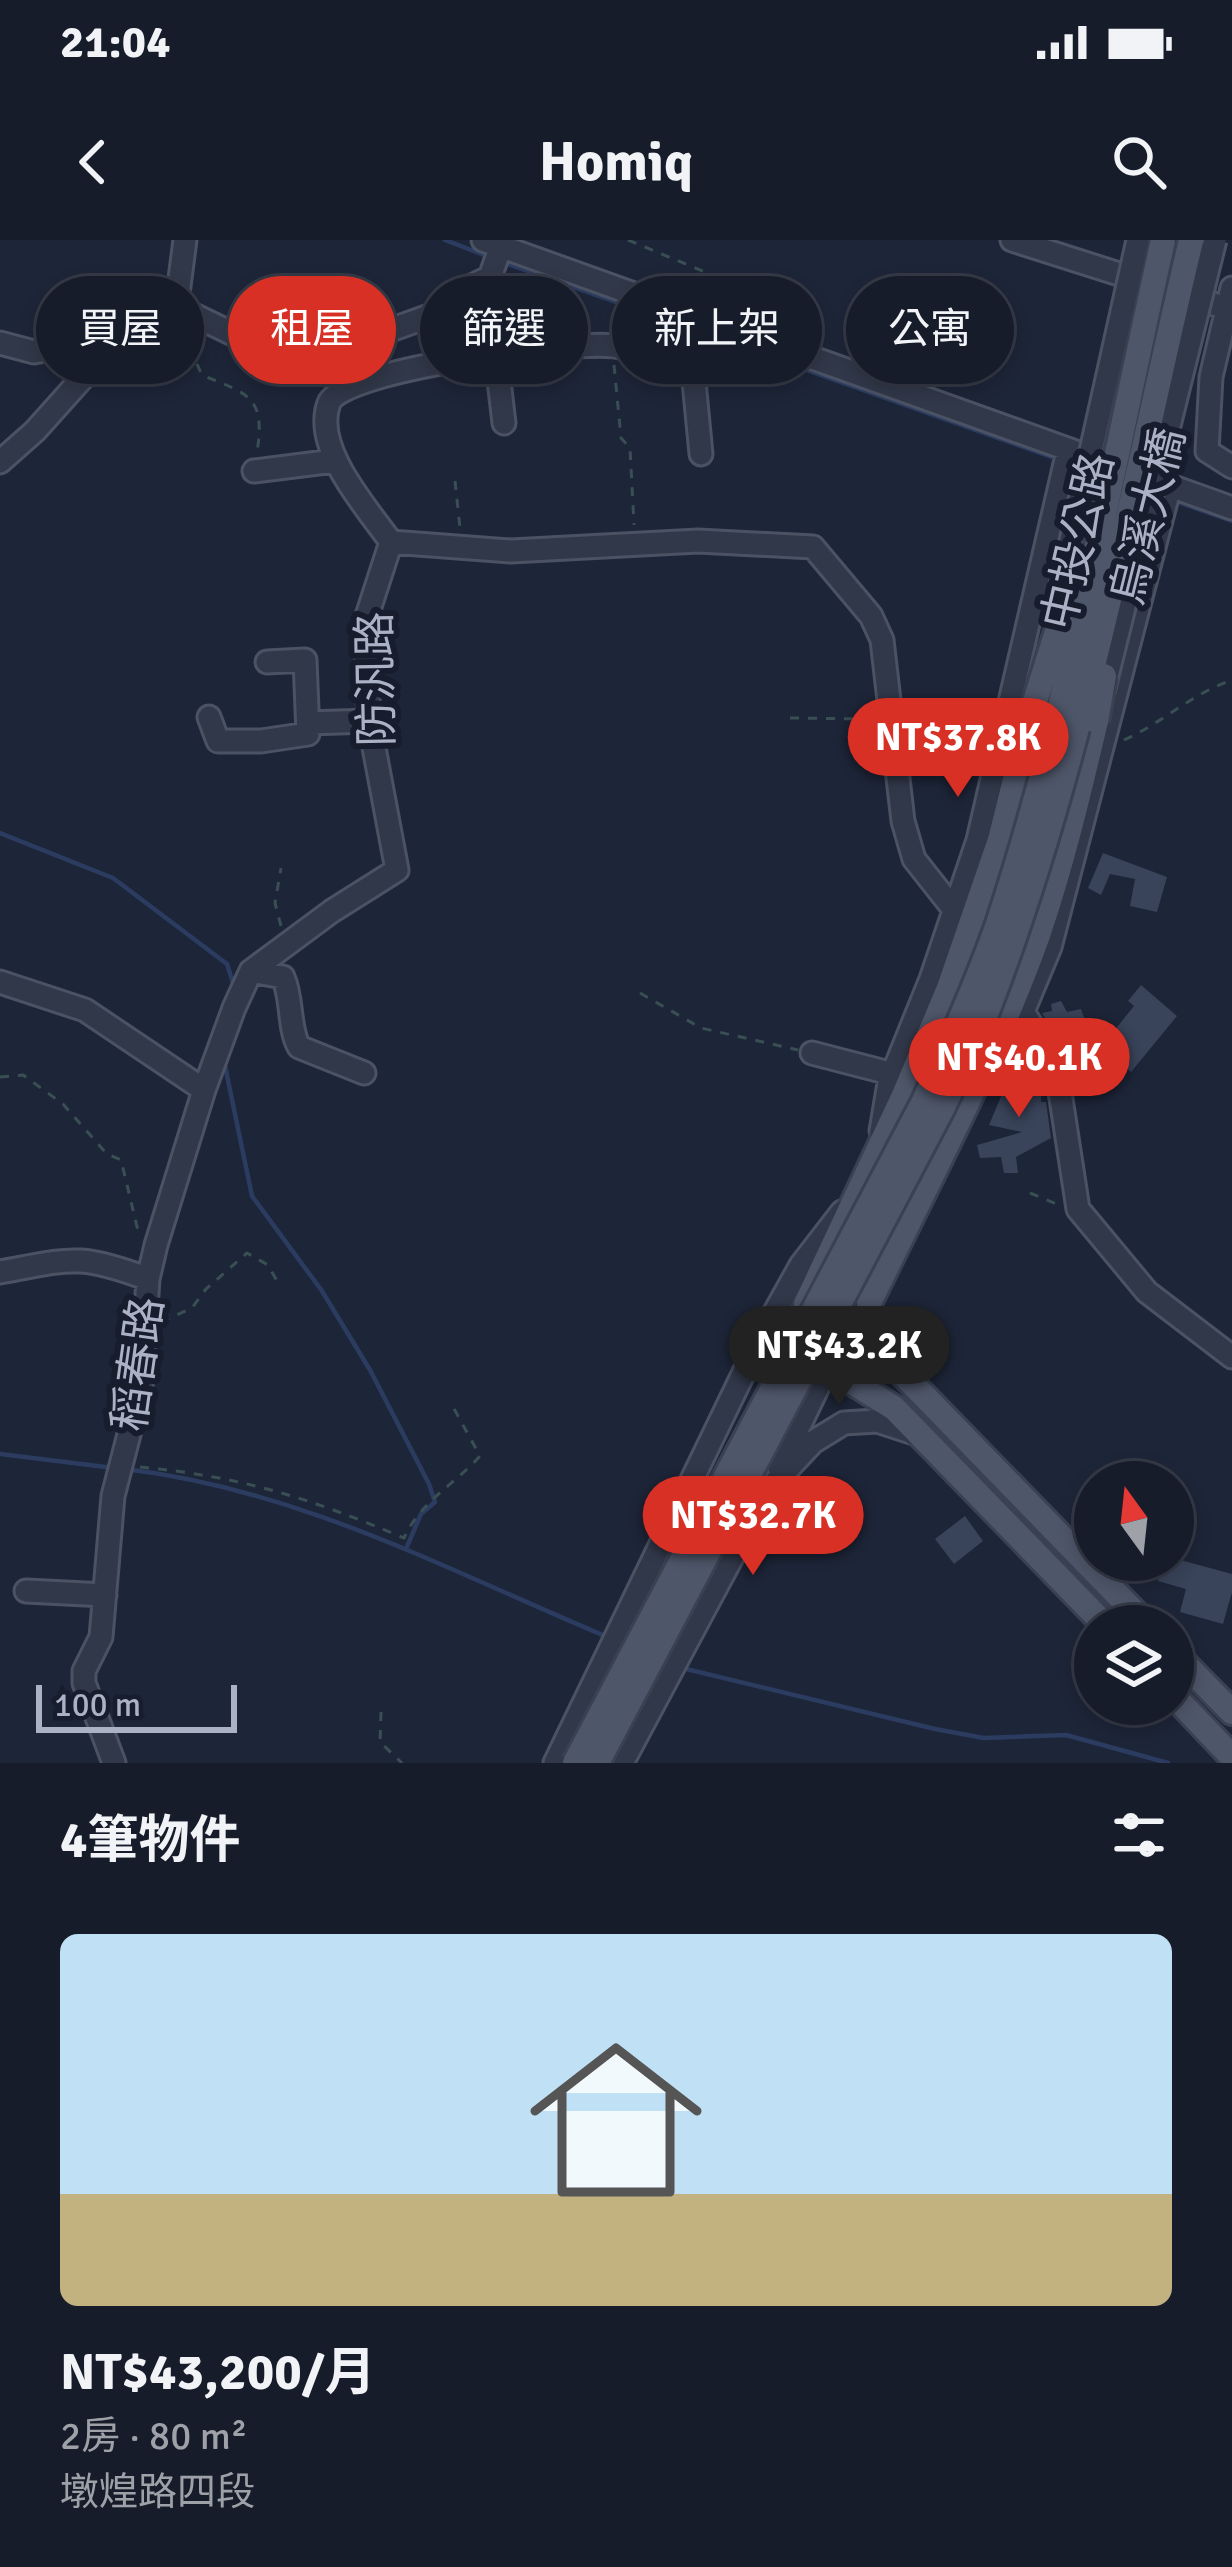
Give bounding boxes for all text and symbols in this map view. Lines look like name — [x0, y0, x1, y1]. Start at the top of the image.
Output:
text: 21:04 — [60, 15, 170, 70]
icon: back — [60, 129, 126, 195]
text: Homiq — [539, 129, 693, 196]
icon: search — [1106, 129, 1172, 195]
chip: 買屋 — [36, 276, 204, 384]
chip: 租屋 — [228, 276, 396, 384]
chip: 篩選 — [420, 276, 588, 384]
chip: 新上架 — [612, 276, 822, 384]
chip: 公寓 — [846, 276, 1014, 384]
street label: 烏溪大橋 — [1100, 422, 1197, 610]
street label: 中投公路 — [1031, 447, 1126, 635]
street label: 防汎路 — [348, 611, 405, 747]
pin: NT$37.8K — [834, 698, 1082, 800]
text: NT$37.8K — [875, 713, 1041, 761]
pin: NT$40.1K — [895, 1018, 1143, 1120]
text: NT$40.1K — [936, 1033, 1102, 1081]
street label: 稻春路 — [102, 1294, 175, 1435]
pin: NT$43.2K — [715, 1306, 963, 1408]
text: NT$43.2K — [756, 1321, 922, 1369]
north arrow — [1074, 1461, 1194, 1581]
map controls — [1074, 1461, 1194, 1725]
pin: NT$32.7K — [629, 1476, 877, 1578]
text: NT$32.7K — [670, 1491, 836, 1539]
button: layers — [1074, 1605, 1194, 1725]
scale bar — [36, 1679, 237, 1732]
text: 100 m — [54, 1685, 141, 1726]
icon: filters — [1106, 1802, 1172, 1868]
text: 4筆物件 — [60, 1809, 241, 1872]
icon: home — [508, 2012, 724, 2228]
text: NT$43,200/月 — [60, 2341, 376, 2404]
text: 2房 · 80 m² — [60, 2412, 247, 2460]
text: 墩煌路四段 — [60, 2468, 255, 2516]

